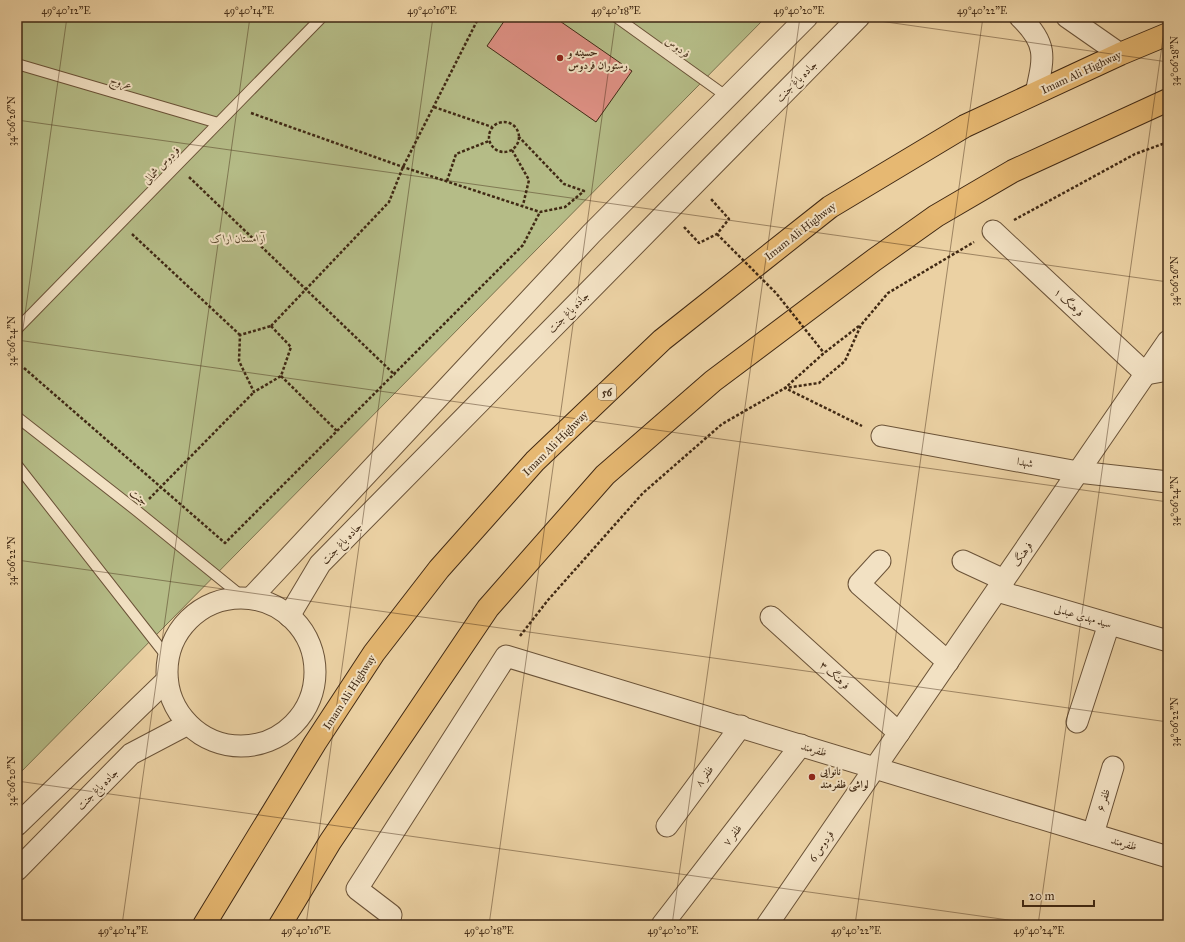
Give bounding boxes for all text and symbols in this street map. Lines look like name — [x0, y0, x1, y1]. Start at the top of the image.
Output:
text: 49°40'12"E — [41, 5, 91, 17]
text: 49°40'14"E — [224, 5, 274, 17]
text: 49°40'16"E — [407, 5, 457, 17]
text: 49°40'18"E — [591, 5, 641, 17]
text: 49°40'20"E — [773, 5, 825, 17]
text: 49°40'22"E — [957, 5, 1007, 17]
street label: فردوس — [662, 34, 693, 61]
text: 34°06'28"N — [1169, 35, 1181, 86]
place label: حسینه و رستوران فردوس — [567, 46, 628, 73]
street label: Imam Ali Highway — [1039, 48, 1124, 97]
marker: حسینه و رستوران فردوس — [555, 53, 565, 63]
street label: جاده باغ جنت — [773, 58, 822, 107]
street label: عروج — [107, 73, 133, 96]
text: 34°06'26"N — [6, 96, 18, 146]
street label: فردوس شمالی — [140, 144, 183, 188]
street label: Imam Ali Highway — [762, 199, 839, 263]
park label: آرامستان اراک — [210, 231, 266, 245]
text: 34°06'26"N — [1169, 256, 1181, 306]
street label: فرهنگ ۱ — [1050, 285, 1087, 320]
street label: جاده باغ جنت — [545, 289, 594, 338]
text: 34°06'24"N — [6, 315, 18, 366]
road number: 56 — [598, 384, 616, 400]
street label: Imam Ali Highway — [520, 408, 591, 479]
street label: شهدا — [1016, 455, 1034, 471]
text: 34°06'24"N — [1169, 475, 1181, 526]
street label: جنت — [127, 486, 150, 509]
street label: جاده باغ جنت — [318, 520, 367, 569]
text: 34°06'22"N — [6, 536, 18, 586]
street label: فرهنگ — [1009, 539, 1036, 570]
street label: سید مهدی عبدلی — [1052, 602, 1113, 632]
street label: Imam Ali Highway — [320, 652, 379, 732]
street label: فرهنگ ۳ — [816, 658, 853, 693]
text: 34°06'22"N — [1169, 697, 1181, 747]
street label: ظفرمند — [799, 739, 828, 760]
text: 34°06'20"N — [6, 755, 18, 806]
street label: ظفر ۸ — [692, 763, 717, 790]
place label: نانوایی لواشی ظفرمند — [819, 765, 869, 792]
street label: جاده باغ جنت — [74, 766, 123, 815]
marker: نانوایی لواشی ظفرمند — [807, 772, 817, 782]
street label: ظفر ۶ — [1094, 787, 1114, 813]
street label: ظفر ۷ — [720, 822, 745, 849]
street label: فردوس 6 — [806, 828, 838, 865]
street label: ظفرمند — [1109, 833, 1138, 854]
scale bar — [1023, 882, 1094, 908]
text: 20 m — [1029, 889, 1055, 903]
text: 49°40'14"E — [98, 925, 148, 937]
text: 49°40'16"E — [281, 925, 331, 937]
text: 49°40'18"E — [464, 925, 514, 937]
text: 49°40'20"E — [647, 925, 699, 937]
text: 49°40'22"E — [831, 925, 881, 937]
text: 49°40'24"E — [1014, 925, 1064, 937]

